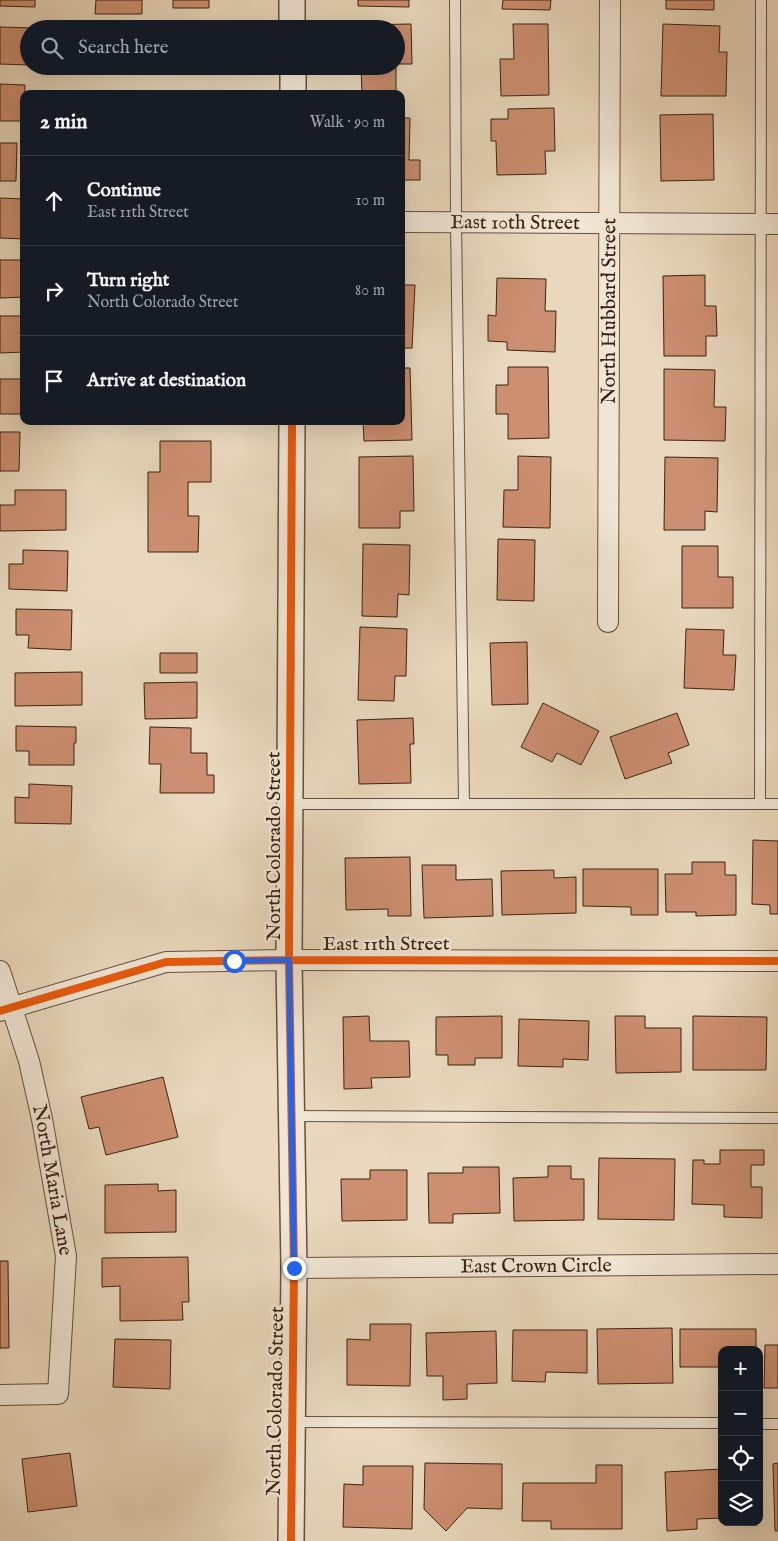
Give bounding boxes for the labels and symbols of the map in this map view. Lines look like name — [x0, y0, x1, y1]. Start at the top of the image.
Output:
street label: East 10th Street — [450, 210, 580, 235]
street label: North Hubbard Street — [596, 218, 622, 404]
street label: North Colorado Street — [262, 751, 287, 941]
street label: East 11th Street — [322, 932, 450, 957]
route start — [223, 950, 246, 973]
street label: North Maria Lane — [27, 1102, 78, 1257]
street label: East Crown Circle — [460, 1253, 612, 1279]
route end — [283, 1257, 306, 1280]
street label: North Colorado Street — [262, 1306, 290, 1496]

